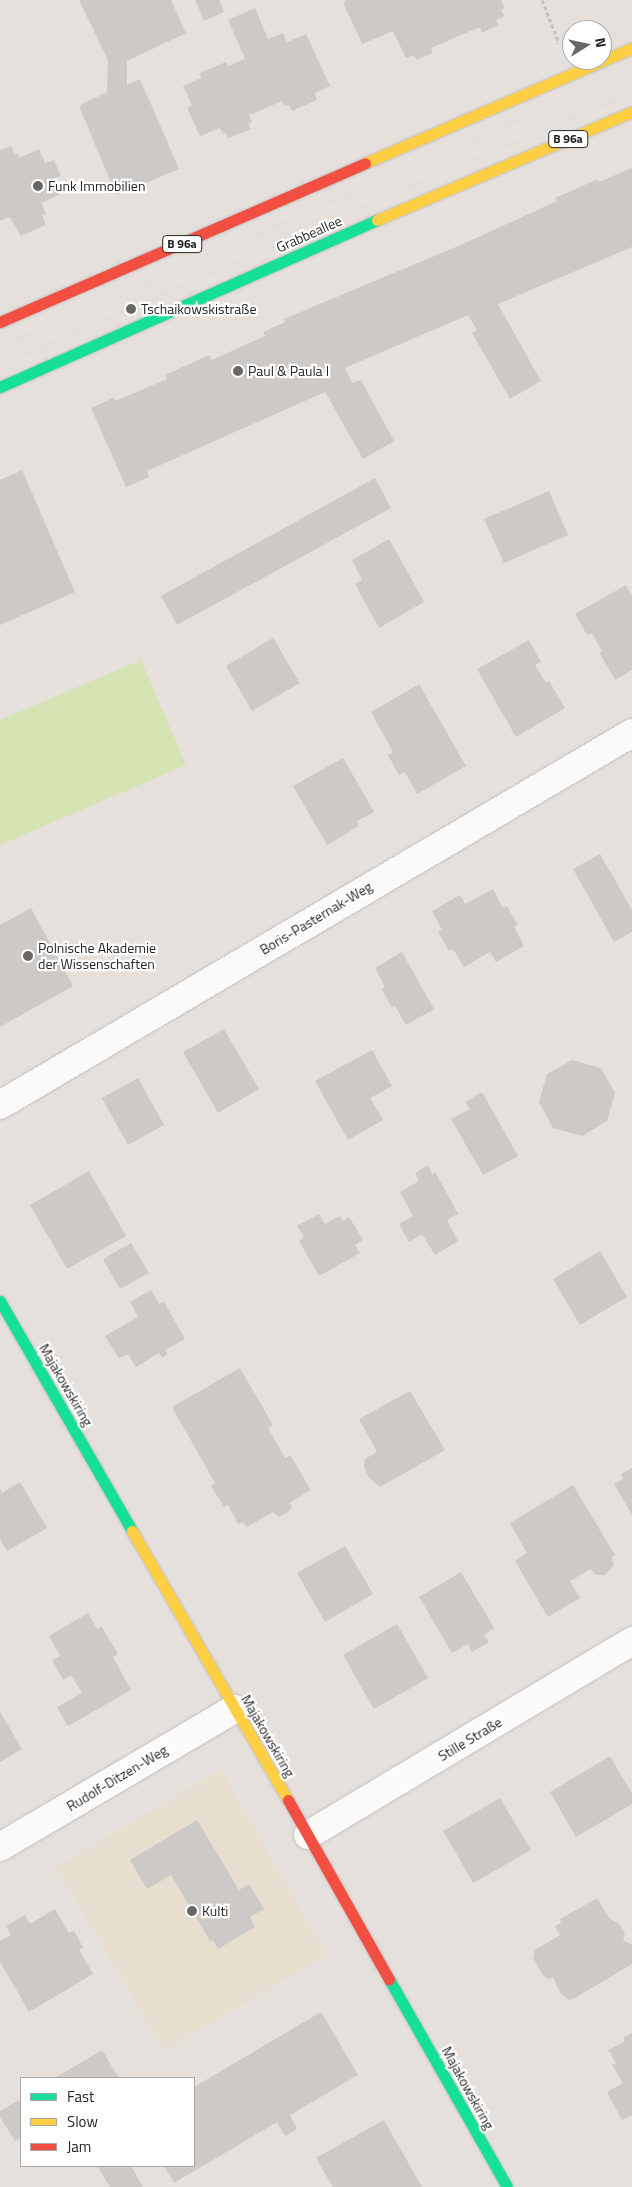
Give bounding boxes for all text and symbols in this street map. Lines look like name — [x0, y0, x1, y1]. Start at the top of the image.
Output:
north arrow — [562, 20, 612, 70]
text: N — [590, 36, 612, 49]
road number: B 96a — [548, 130, 588, 148]
place label: Funk Immobilien — [48, 178, 145, 194]
marker: Funk Immobilien — [32, 180, 44, 192]
street label: Grabbeallee — [274, 212, 344, 256]
road number: B 96a — [162, 234, 202, 253]
place label: Tschaikowskistraße — [141, 301, 256, 317]
marker: Tschaikowskistraße — [125, 303, 137, 315]
place label: Paul & Paula I — [248, 363, 329, 379]
marker: Paul & Paula I — [232, 365, 244, 377]
street label: Boris-Pasternak-Weg — [257, 878, 375, 958]
place label: Polnische Akademie der Wissenschaften — [38, 940, 156, 972]
marker: Polnische Akademie der Wissenschaften — [22, 950, 34, 962]
street label: Majakowskiring — [36, 1341, 96, 1429]
street label: Majakowskiring — [238, 1692, 298, 1780]
street label: Stille Straße — [435, 1713, 505, 1765]
street label: Rudolf-Ditzen-Weg — [64, 1741, 170, 1815]
place label: Kulti — [202, 1903, 228, 1919]
marker: Kulti — [186, 1905, 198, 1917]
street label: Majakowskiring — [438, 2044, 498, 2132]
legend — [20, 2077, 195, 2167]
text: Fast — [67, 2085, 94, 2108]
text: Slow — [67, 2110, 98, 2133]
text: Jam — [67, 2135, 91, 2158]

